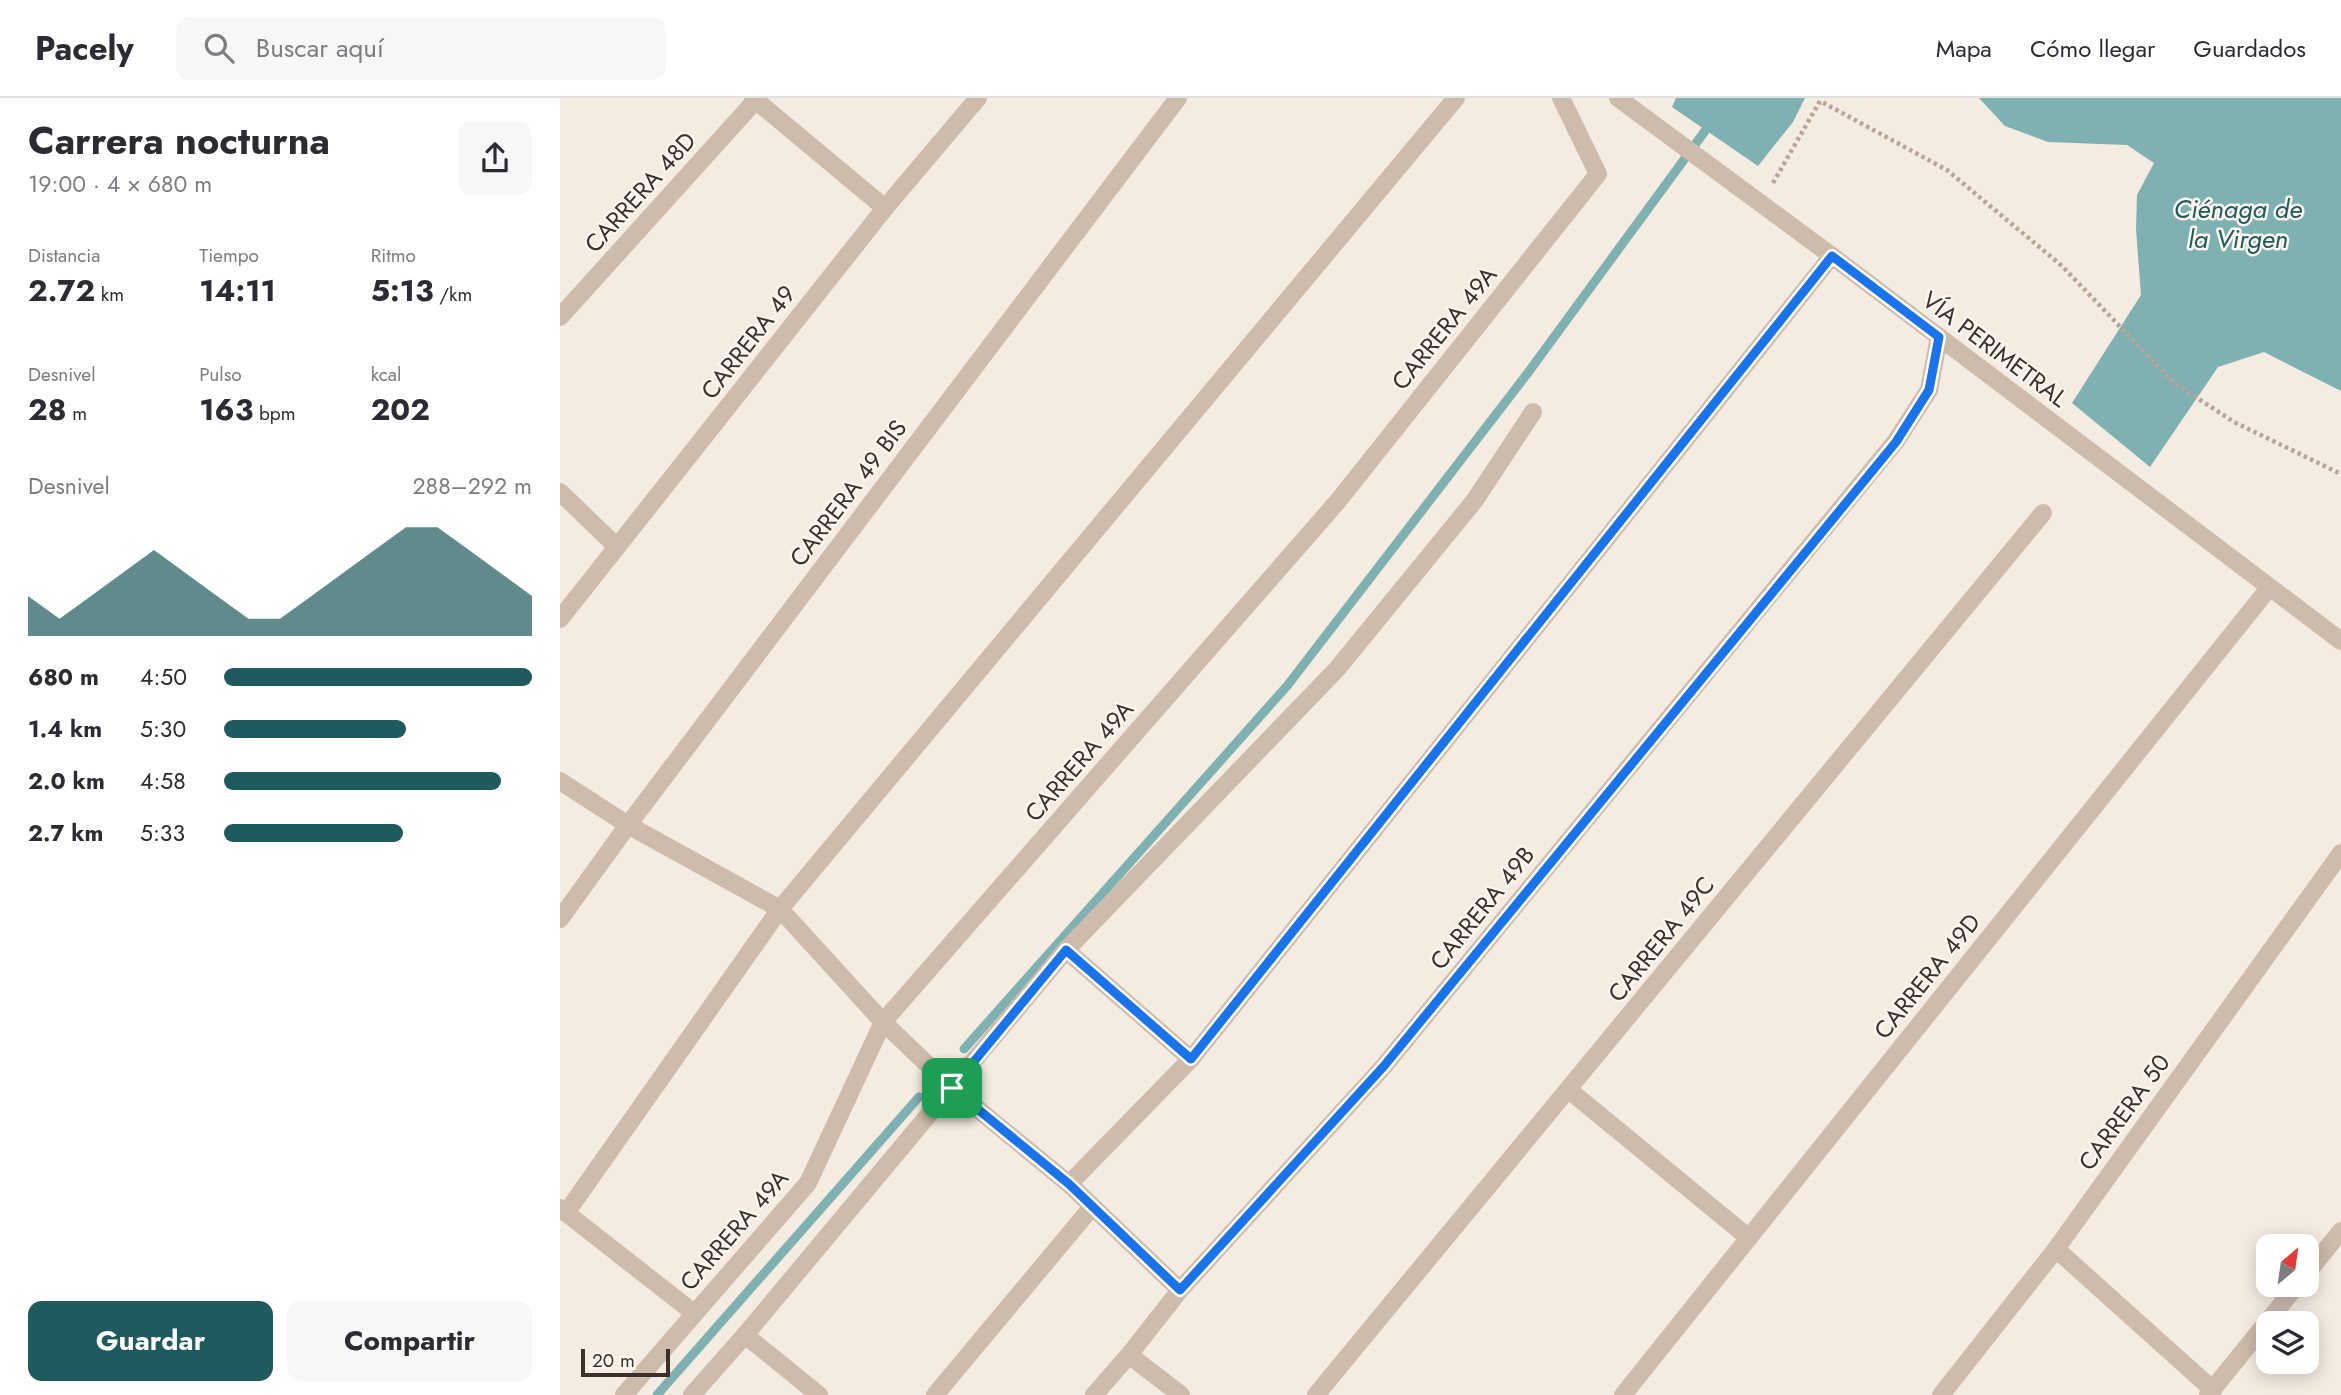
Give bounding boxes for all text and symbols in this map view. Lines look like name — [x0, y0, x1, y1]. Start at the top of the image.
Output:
search box — [176, 17, 666, 80]
text: Pacely — [35, 25, 134, 72]
icon: search — [200, 29, 238, 67]
text: Buscar aquí — [256, 29, 384, 67]
text: Mapa — [1936, 31, 1992, 66]
text: Cómo llegar — [2030, 31, 2155, 66]
text: Guardados — [2193, 31, 2306, 66]
text: Carrera nocturna — [28, 113, 330, 168]
button: share — [458, 121, 532, 195]
street label: CARRERA 48D — [576, 124, 704, 260]
text: 19:00 · 4 × 680 m — [28, 167, 212, 201]
water label: Ciénaga de la Virgen — [2174, 190, 2302, 258]
text: Distancia — [28, 242, 100, 269]
text: Tiempo — [199, 242, 259, 269]
text: Ritmo — [371, 242, 416, 269]
street label: CARRERA 49A — [1383, 258, 1505, 397]
text: 2.72 — [28, 269, 95, 312]
text: 14:11 — [199, 269, 276, 312]
text: 5:13 — [371, 269, 434, 312]
street label: CARRERA 49 — [692, 278, 804, 406]
text: km — [95, 281, 124, 308]
text: /km — [434, 281, 472, 308]
street label: VÍA PERIMETRAL — [1915, 283, 2075, 416]
text: Desnivel — [28, 361, 96, 388]
text: Pulso — [199, 361, 242, 388]
text: kcal — [371, 361, 401, 388]
text: 28 — [28, 388, 67, 431]
text: 163 — [199, 388, 253, 431]
text: 202 — [371, 388, 430, 431]
text: m — [67, 400, 87, 427]
text: bpm — [253, 400, 296, 427]
street label: CARRERA 49 BIS — [781, 412, 915, 574]
text: Desnivel — [28, 469, 110, 503]
text: 288–292 m — [413, 469, 532, 503]
text: 680 m — [28, 660, 99, 694]
text: 4:50 — [140, 660, 187, 694]
street label: CARRERA 49A — [1016, 693, 1142, 829]
text: 1.4 km — [28, 712, 102, 746]
text: 5:30 — [140, 712, 186, 746]
text: 2.0 km — [28, 764, 105, 798]
text: 4:58 — [140, 764, 186, 798]
text: 2.7 km — [28, 816, 103, 850]
text: 5:33 — [140, 816, 185, 850]
street label: CARRERA 49B — [1421, 839, 1543, 977]
street label: CARRERA 49C — [1599, 869, 1723, 1009]
street label: CARRERA 49D — [1865, 906, 1989, 1046]
street label: CARRERA 50 — [2070, 1047, 2178, 1177]
pin — [922, 1058, 982, 1118]
icon: arrive — [933, 1069, 971, 1107]
street label: CARRERA 49A — [671, 1162, 797, 1298]
north arrow — [2256, 1234, 2319, 1297]
map controls — [2256, 1234, 2319, 1374]
button: Guardar — [28, 1301, 273, 1381]
button: Compartir — [287, 1301, 532, 1381]
button: layers — [2256, 1311, 2319, 1374]
scale bar — [581, 1346, 670, 1378]
text: 20 m — [592, 1347, 635, 1374]

